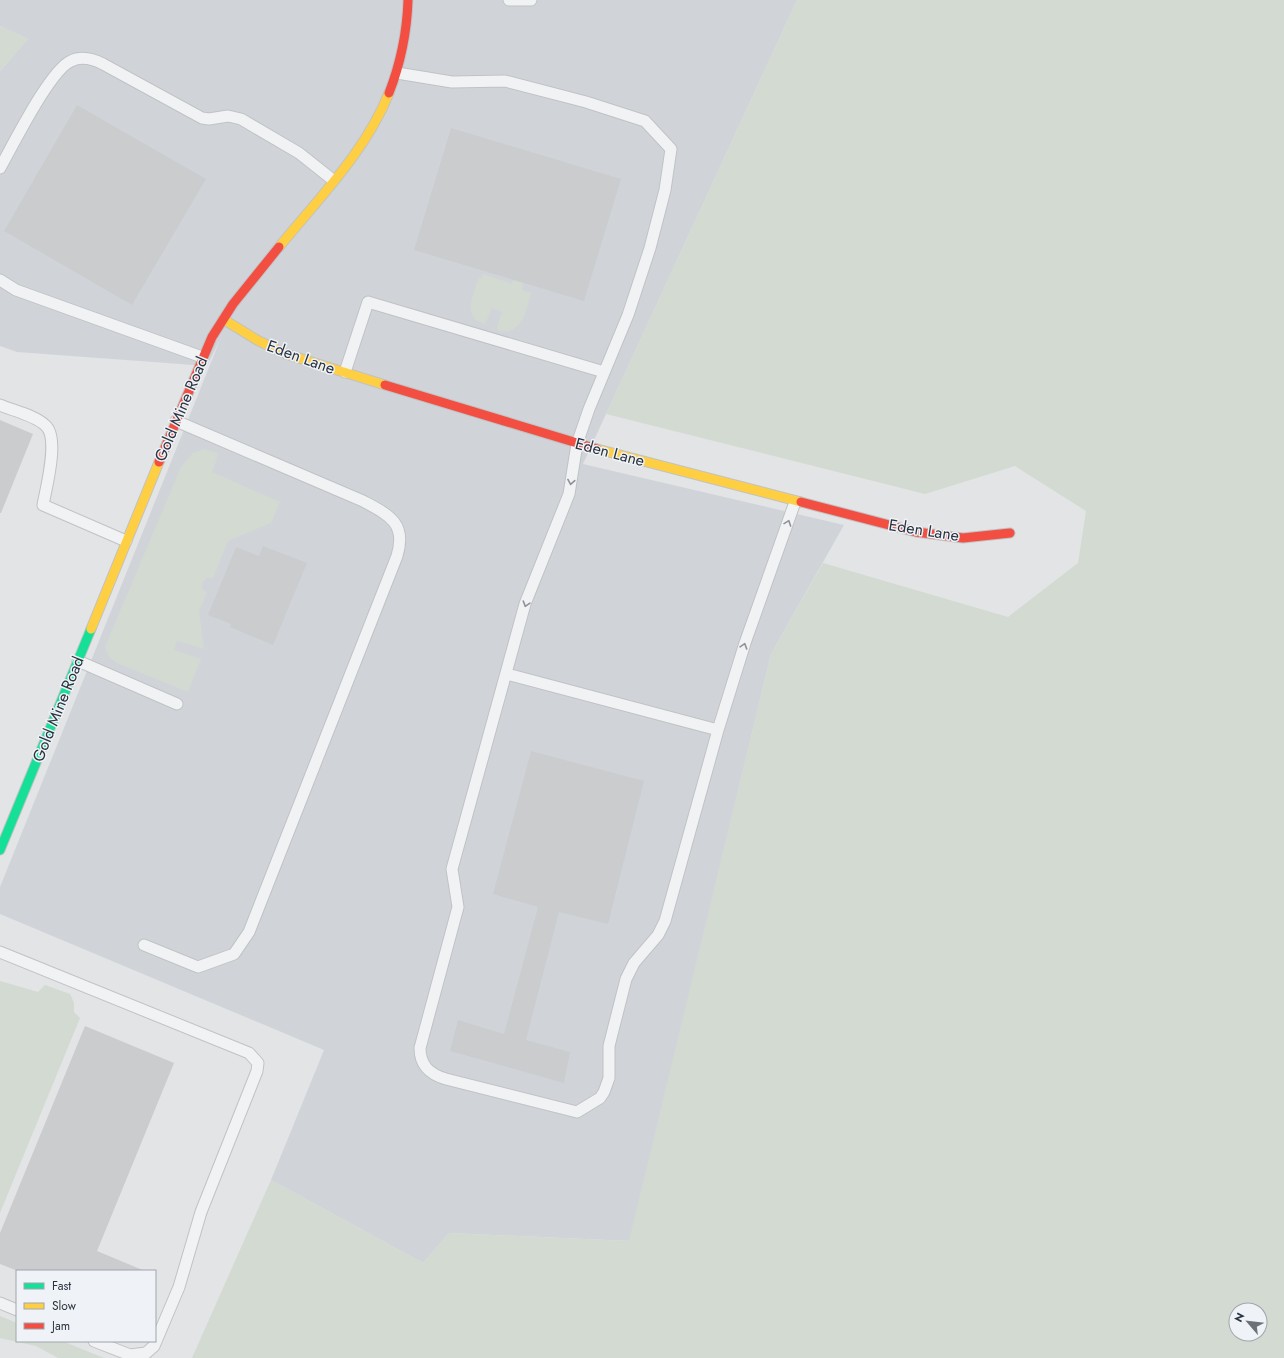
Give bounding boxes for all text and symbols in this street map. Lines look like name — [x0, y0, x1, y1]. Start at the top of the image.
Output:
street label: Eden Lane — [264, 334, 338, 380]
street label: Gold Mine Road — [149, 353, 213, 465]
street label: Eden Lane — [573, 432, 647, 472]
one-way arrow — [567, 479, 575, 485]
street label: Eden Lane — [887, 513, 961, 547]
one-way arrow — [783, 520, 791, 527]
one-way arrow — [522, 600, 531, 607]
one-way arrow — [739, 642, 748, 649]
street label: Gold Mine Road — [26, 653, 90, 765]
legend — [16, 1270, 156, 1342]
text: Fast — [52, 1277, 71, 1295]
text: Slow — [52, 1297, 77, 1315]
north arrow — [1228, 1302, 1268, 1342]
text: N — [1230, 1310, 1248, 1325]
text: Jam — [50, 1317, 70, 1335]

